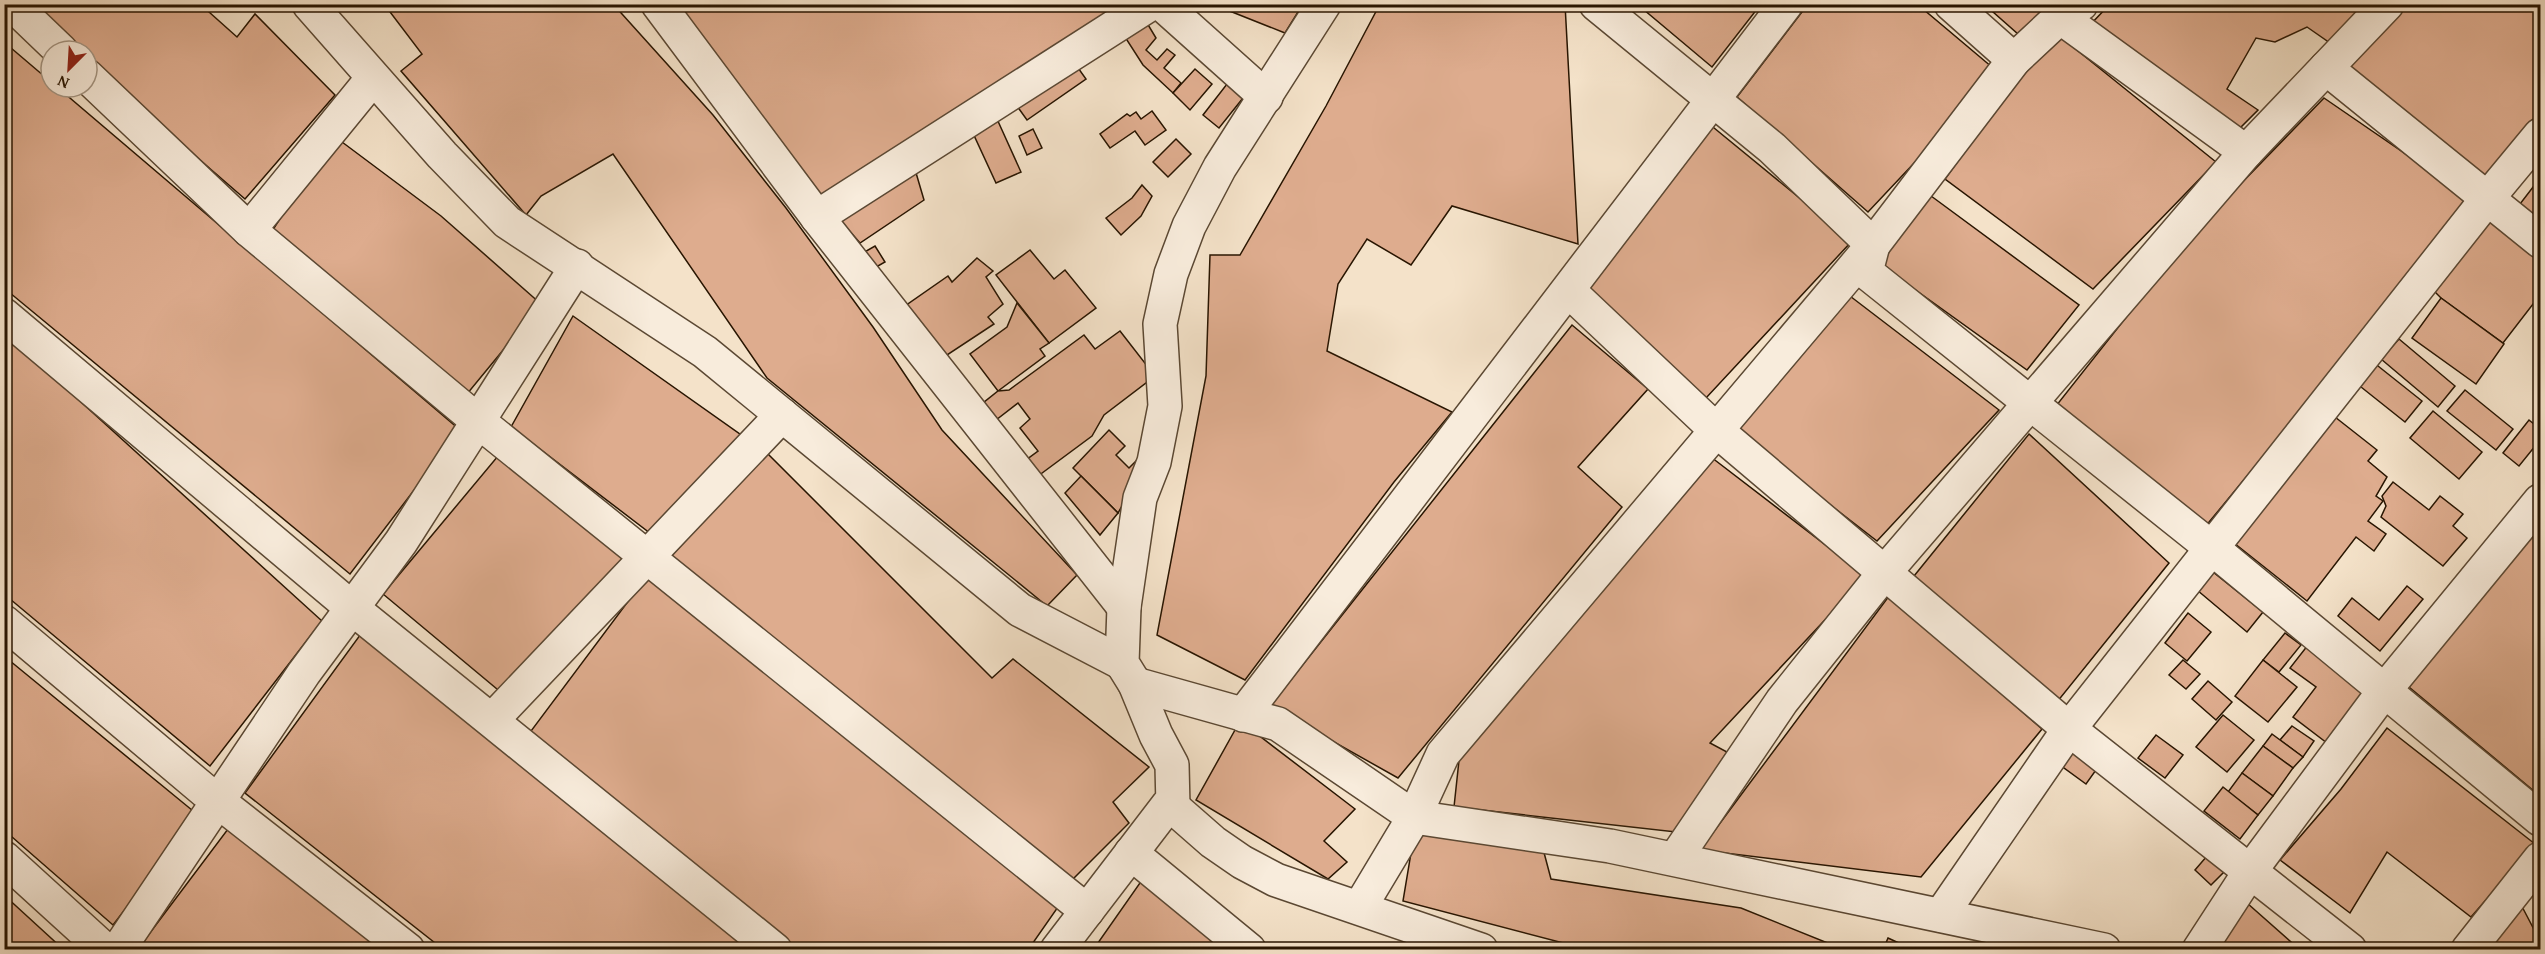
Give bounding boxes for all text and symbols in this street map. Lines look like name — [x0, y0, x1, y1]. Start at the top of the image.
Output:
north arrow — [39, 39, 99, 99]
text: N — [53, 69, 73, 96]

